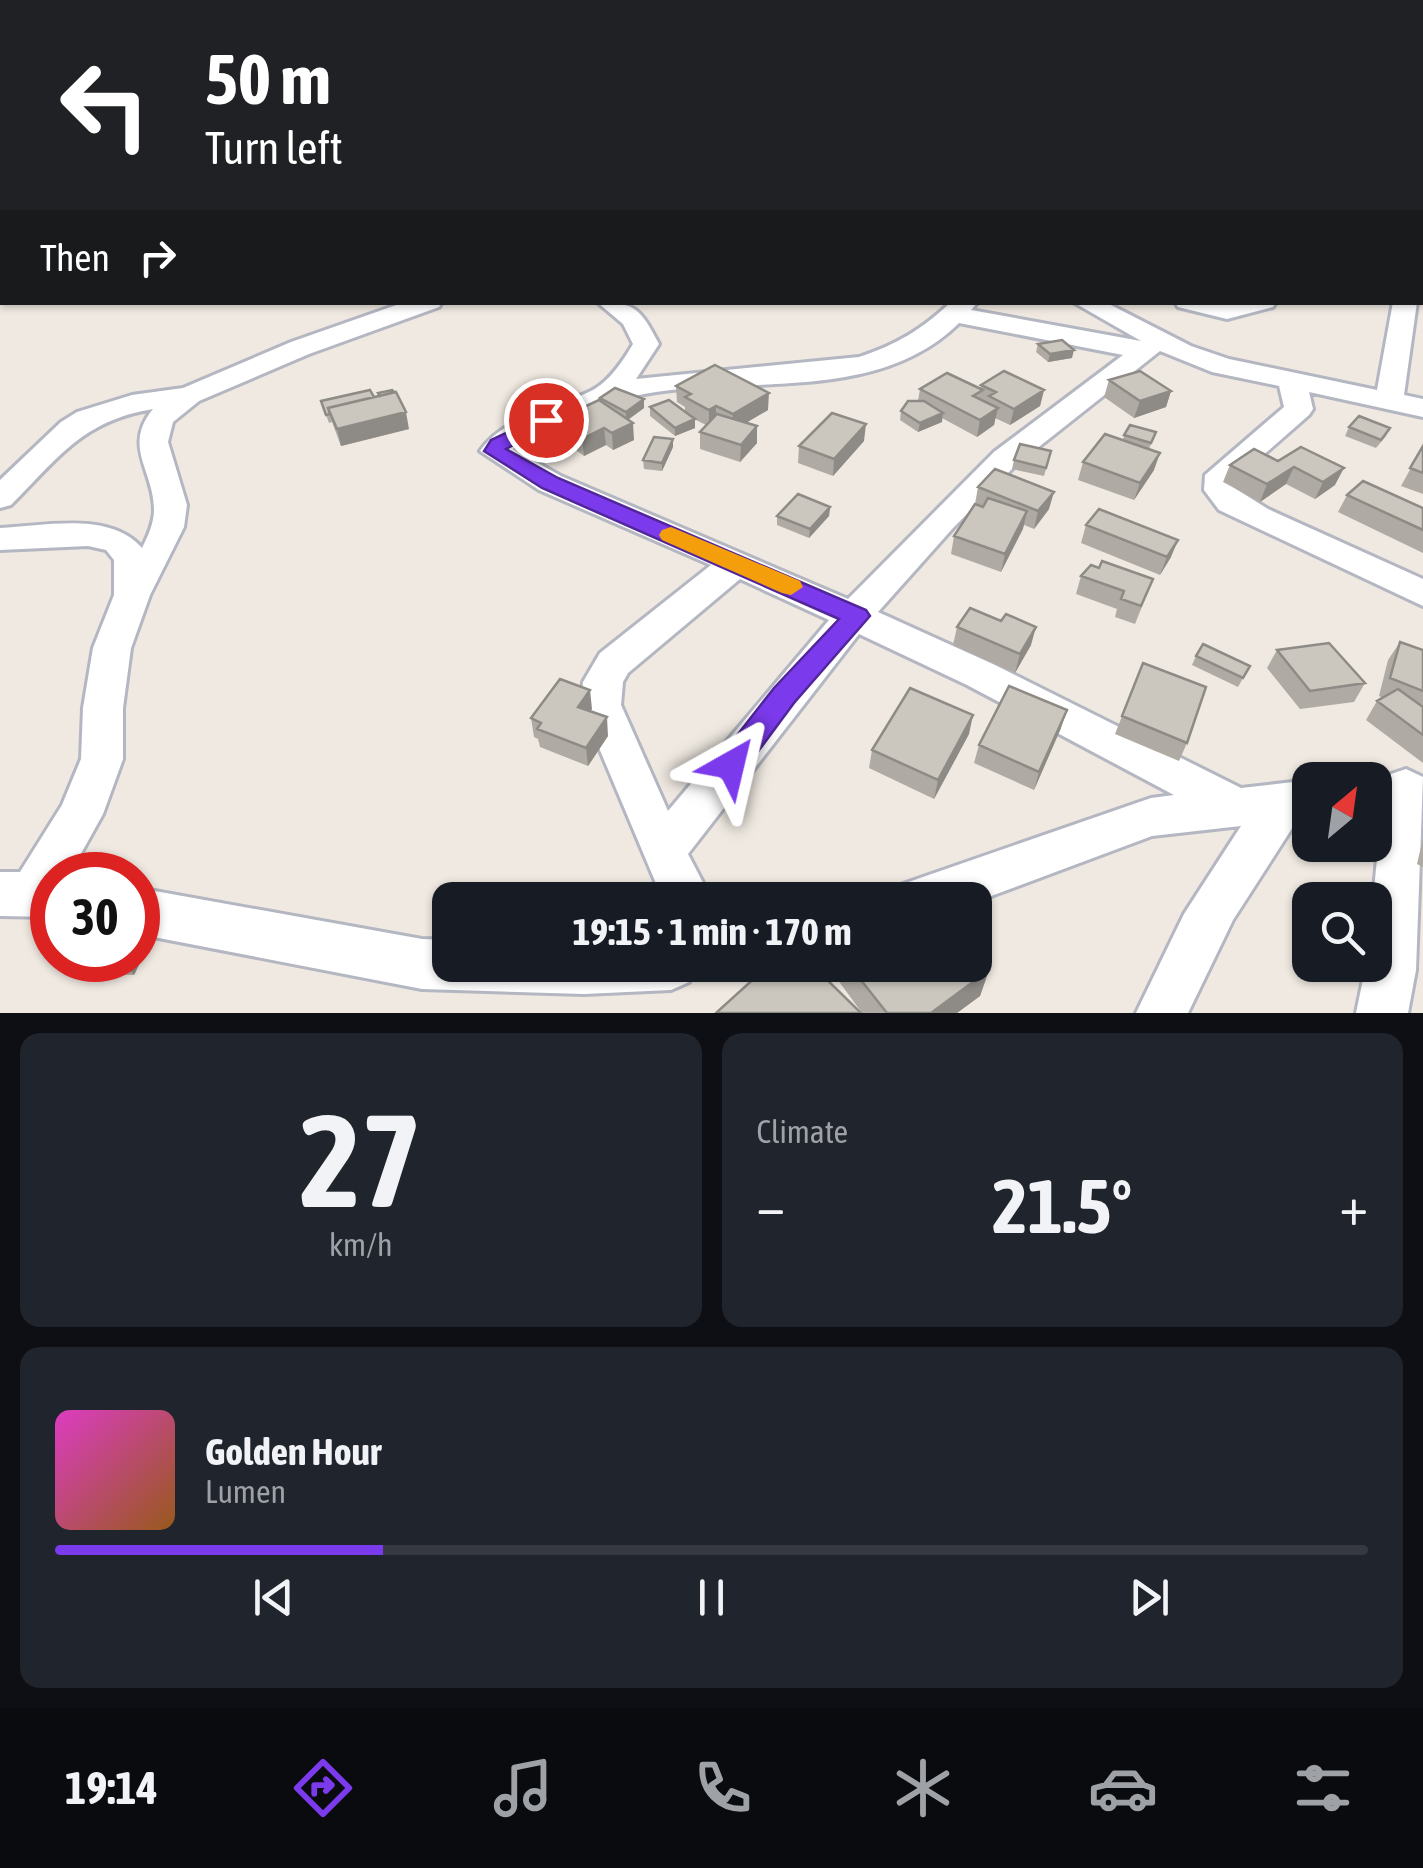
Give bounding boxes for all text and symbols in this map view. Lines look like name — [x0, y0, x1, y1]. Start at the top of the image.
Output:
text: 50 m — [205, 39, 331, 119]
icon: left — [40, 40, 170, 170]
text: Turn left — [205, 122, 343, 174]
icon: right — [130, 230, 185, 285]
text: Then — [40, 236, 110, 279]
pin — [504, 378, 589, 463]
icon: arrive — [519, 393, 574, 448]
position arrow — [679, 713, 783, 817]
north arrow — [1292, 762, 1392, 862]
map controls — [1292, 762, 1392, 982]
speed limit sign: 30 — [30, 852, 160, 982]
button: search — [1292, 882, 1392, 982]
text: 19:15 · 1 min · 170 m — [572, 910, 852, 953]
text: 27 — [300, 1086, 422, 1235]
text: Climate — [757, 1113, 848, 1150]
text: 21.5° — [992, 1163, 1132, 1249]
text: − — [757, 1174, 785, 1237]
text: + — [1339, 1174, 1368, 1237]
text: km/h — [329, 1226, 392, 1263]
text: Golden Hour — [205, 1430, 381, 1473]
text: Lumen — [205, 1473, 286, 1510]
icon: previous — [246, 1570, 301, 1625]
icon: pause — [684, 1570, 739, 1625]
icon: next — [1122, 1570, 1177, 1625]
icon: directions — [288, 1753, 358, 1823]
icon: music — [488, 1753, 558, 1823]
icon: phone — [688, 1753, 758, 1823]
icon: climate — [888, 1753, 958, 1823]
icon: car — [1088, 1753, 1158, 1823]
icon: filters — [1288, 1753, 1358, 1823]
text: 19:14 — [65, 1762, 158, 1814]

